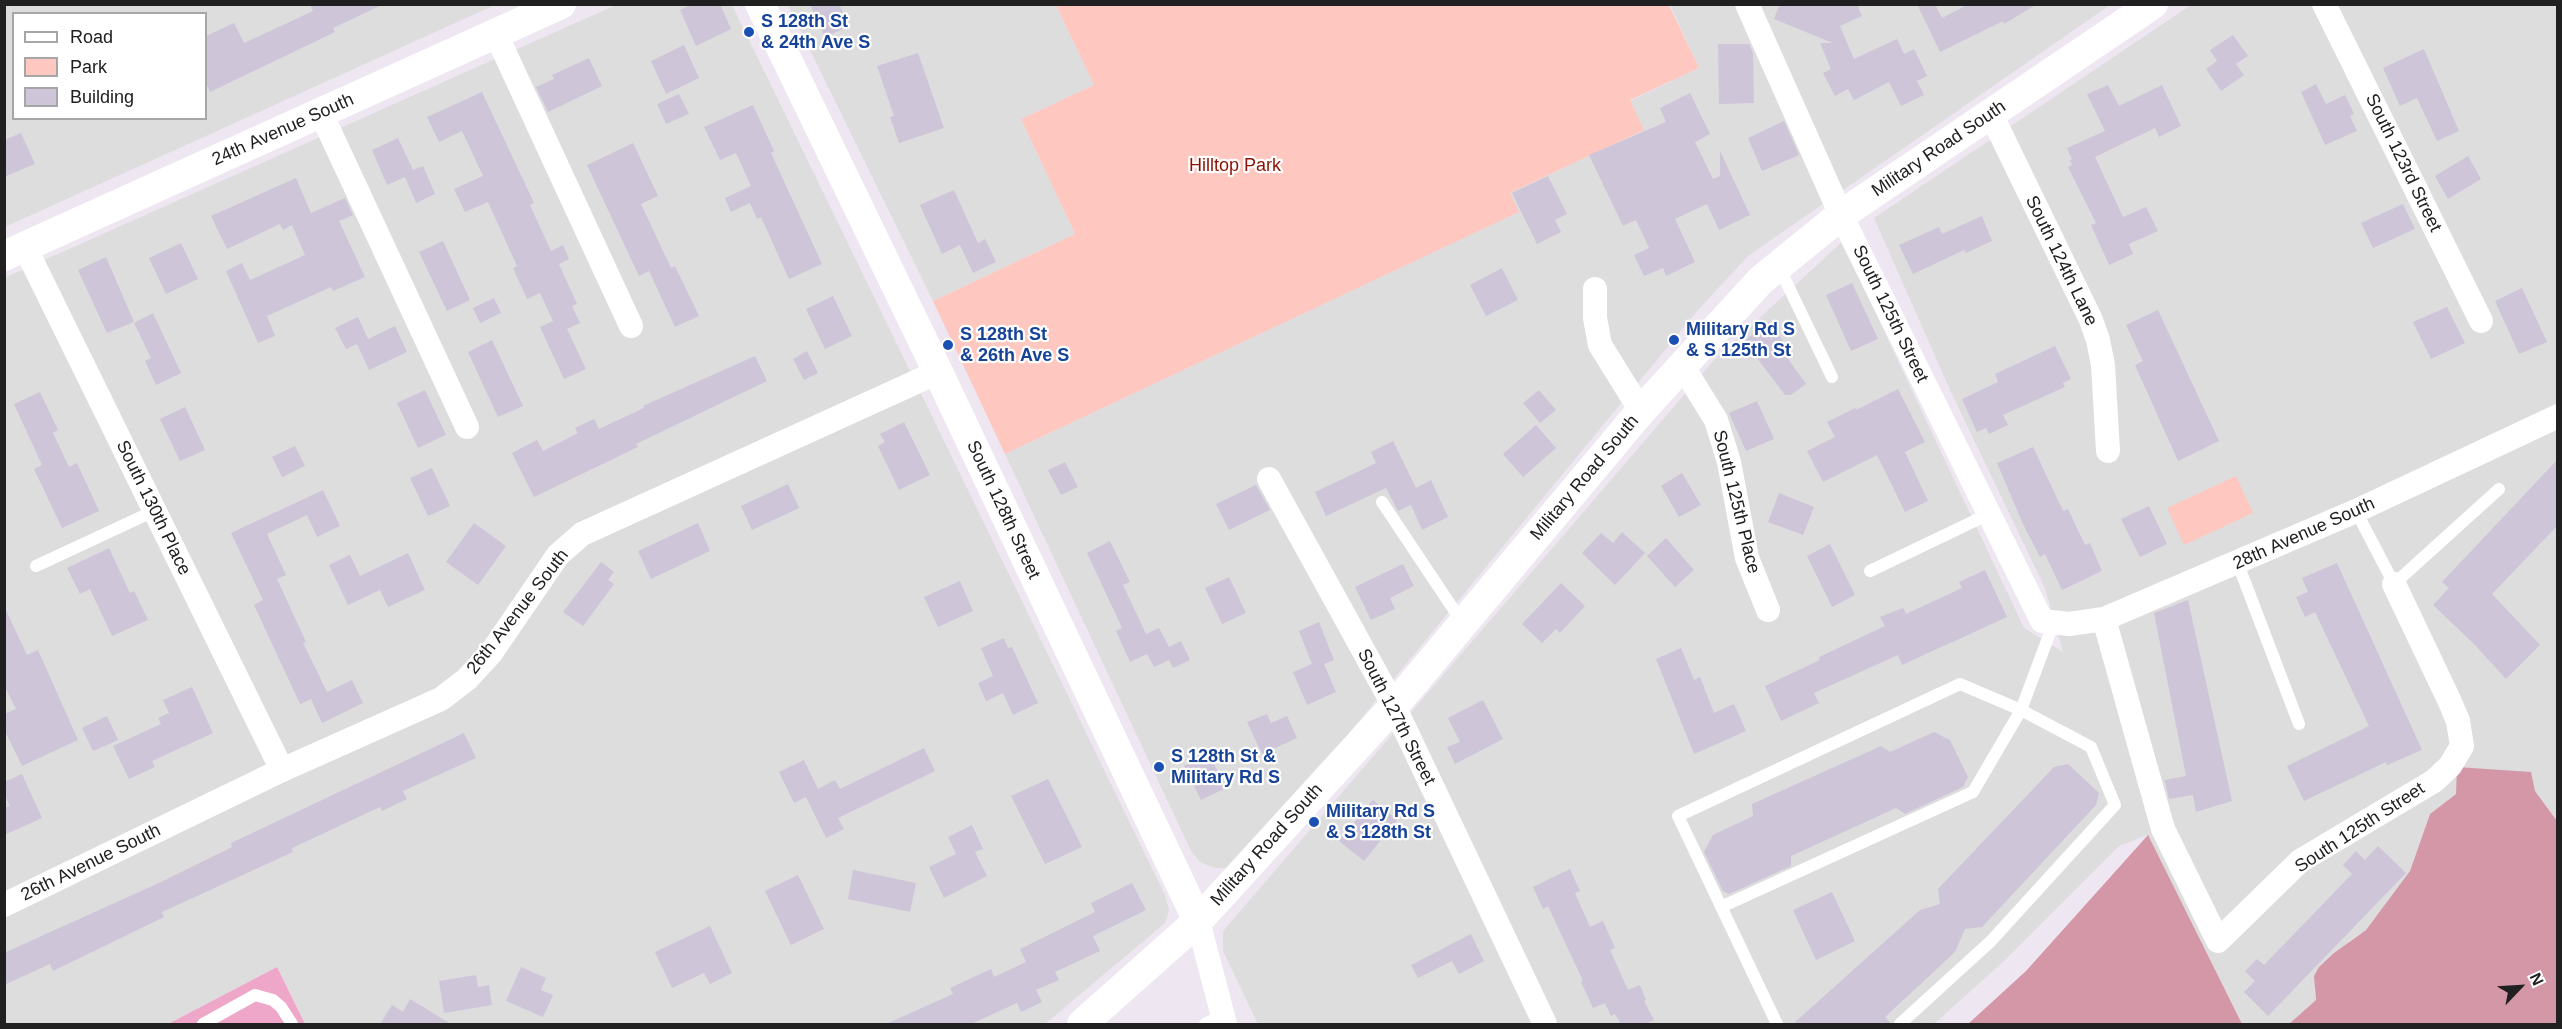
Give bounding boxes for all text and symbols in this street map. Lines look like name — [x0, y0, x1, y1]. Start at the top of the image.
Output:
place label: S 128th St & 24th Ave S — [761, 11, 870, 54]
legend — [12, 12, 207, 120]
marker: S 128th St & 24th Ave S — [742, 25, 756, 39]
text: Road — [70, 27, 113, 47]
text: Park — [70, 57, 107, 77]
text: Building — [70, 87, 134, 107]
street label: 24th Avenue South — [209, 89, 357, 171]
street label: South 123rd Street — [2360, 90, 2446, 236]
street label: Military Road South — [1868, 96, 2010, 202]
park label: Hilltop Park — [1189, 155, 1281, 177]
street label: South 124th Lane — [2020, 192, 2102, 330]
street label: South 125th Street — [1847, 242, 1933, 386]
place label: Military Rd S & S 125th St — [1686, 319, 1795, 362]
place label: S 128th St & 26th Ave S — [960, 324, 1069, 366]
marker: Military Rd S & S 125th St — [1667, 333, 1681, 347]
marker: S 128th St & 26th Ave S — [941, 338, 955, 352]
street label: Military Road South — [1526, 411, 1644, 545]
street label: South 125th Place — [1708, 428, 1764, 576]
street label: South 130th Place — [111, 437, 195, 579]
street label: South 128th Street — [961, 437, 1045, 583]
street label: 28th Avenue South — [2230, 493, 2378, 575]
street label: 26th Avenue South — [462, 545, 574, 679]
street label: South 127th Street — [1352, 645, 1440, 789]
place label: S 128th St & Military Rd S — [1171, 746, 1280, 789]
marker: S 128th St & Military Rd S — [1152, 760, 1166, 774]
street label: South 125th Street — [2291, 778, 2429, 878]
street label: Military Road South — [1206, 779, 1328, 911]
place label: Military Rd S & S 128th St — [1326, 801, 1435, 844]
marker: Military Rd S & S 128th St — [1307, 815, 1321, 829]
street label: 26th Avenue South — [18, 820, 164, 906]
north arrow — [2490, 957, 2550, 1017]
text: N — [2527, 970, 2547, 988]

